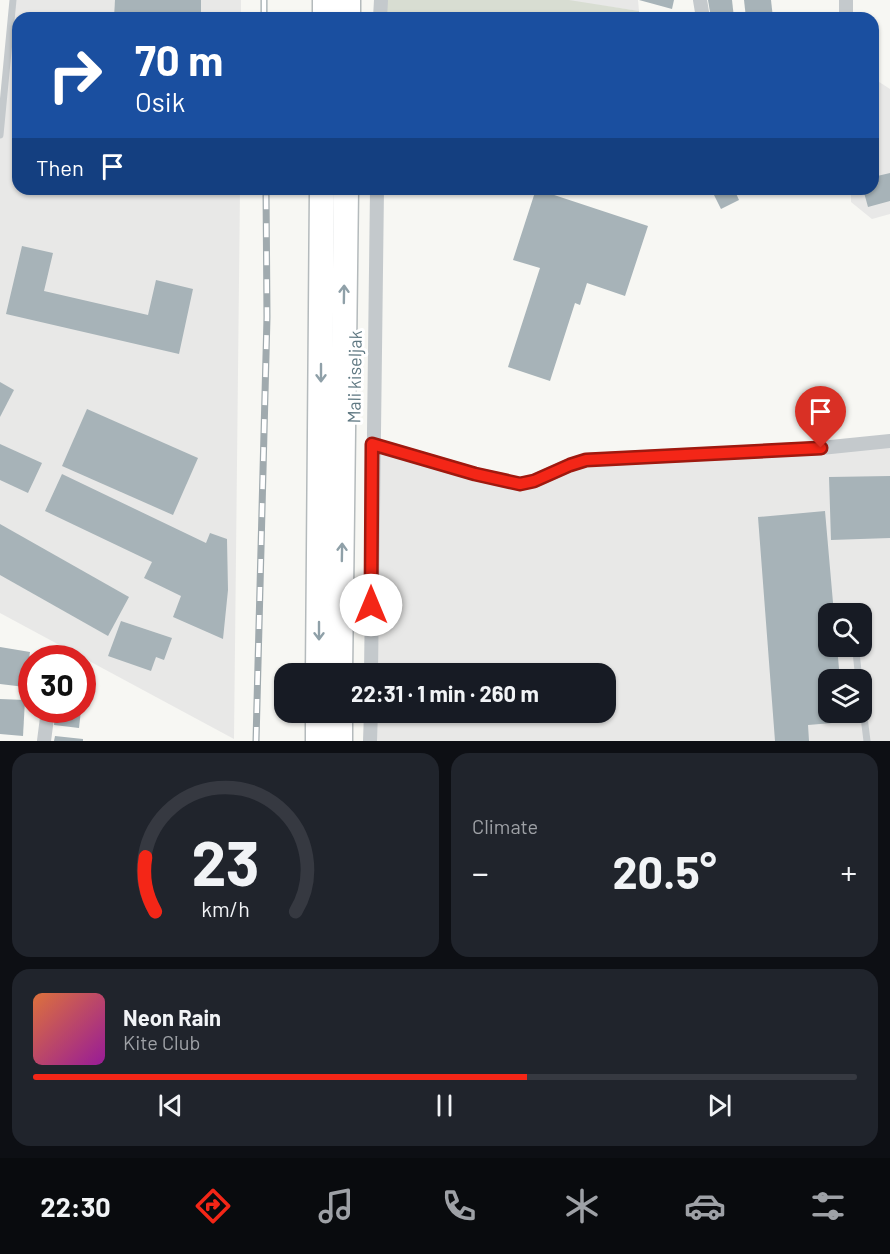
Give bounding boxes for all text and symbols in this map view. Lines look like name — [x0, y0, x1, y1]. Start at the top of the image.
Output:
text: 70 m — [135, 34, 223, 84]
icon: right — [36, 36, 114, 114]
text: Osik — [135, 85, 185, 117]
icon: arrive — [96, 150, 129, 183]
text: Then — [36, 154, 84, 180]
one-way arrow — [339, 285, 350, 305]
street label: Mali kiseljak — [342, 330, 366, 424]
one-way arrow — [315, 363, 327, 383]
pin — [795, 386, 846, 448]
icon: arrive — [804, 395, 837, 428]
one-way arrow — [336, 543, 348, 563]
position arrow — [339, 573, 403, 637]
map controls — [818, 603, 872, 723]
button: search — [818, 603, 872, 657]
one-way arrow — [313, 621, 325, 641]
speed limit sign: 30 — [18, 645, 96, 723]
button: layers — [818, 669, 872, 723]
text: 22:31 · 1 min · 260 m — [351, 680, 539, 706]
text: Climate — [472, 814, 538, 838]
text: 23 — [192, 824, 259, 898]
text: 20.5° — [612, 844, 717, 898]
text: − — [472, 852, 489, 892]
text: + — [841, 852, 857, 892]
text: km/h — [201, 896, 250, 921]
text: Neon Rain — [123, 1004, 221, 1030]
text: Kite Club — [123, 1030, 200, 1054]
icon: previous — [154, 1089, 187, 1122]
icon: pause — [428, 1089, 461, 1122]
icon: next — [703, 1089, 736, 1122]
icon: directions — [192, 1185, 234, 1227]
icon: music — [315, 1185, 357, 1227]
icon: phone — [438, 1185, 480, 1227]
icon: climate — [561, 1185, 603, 1227]
icon: car — [684, 1185, 726, 1227]
icon: filters — [807, 1185, 849, 1227]
text: 22:30 — [41, 1190, 111, 1222]

